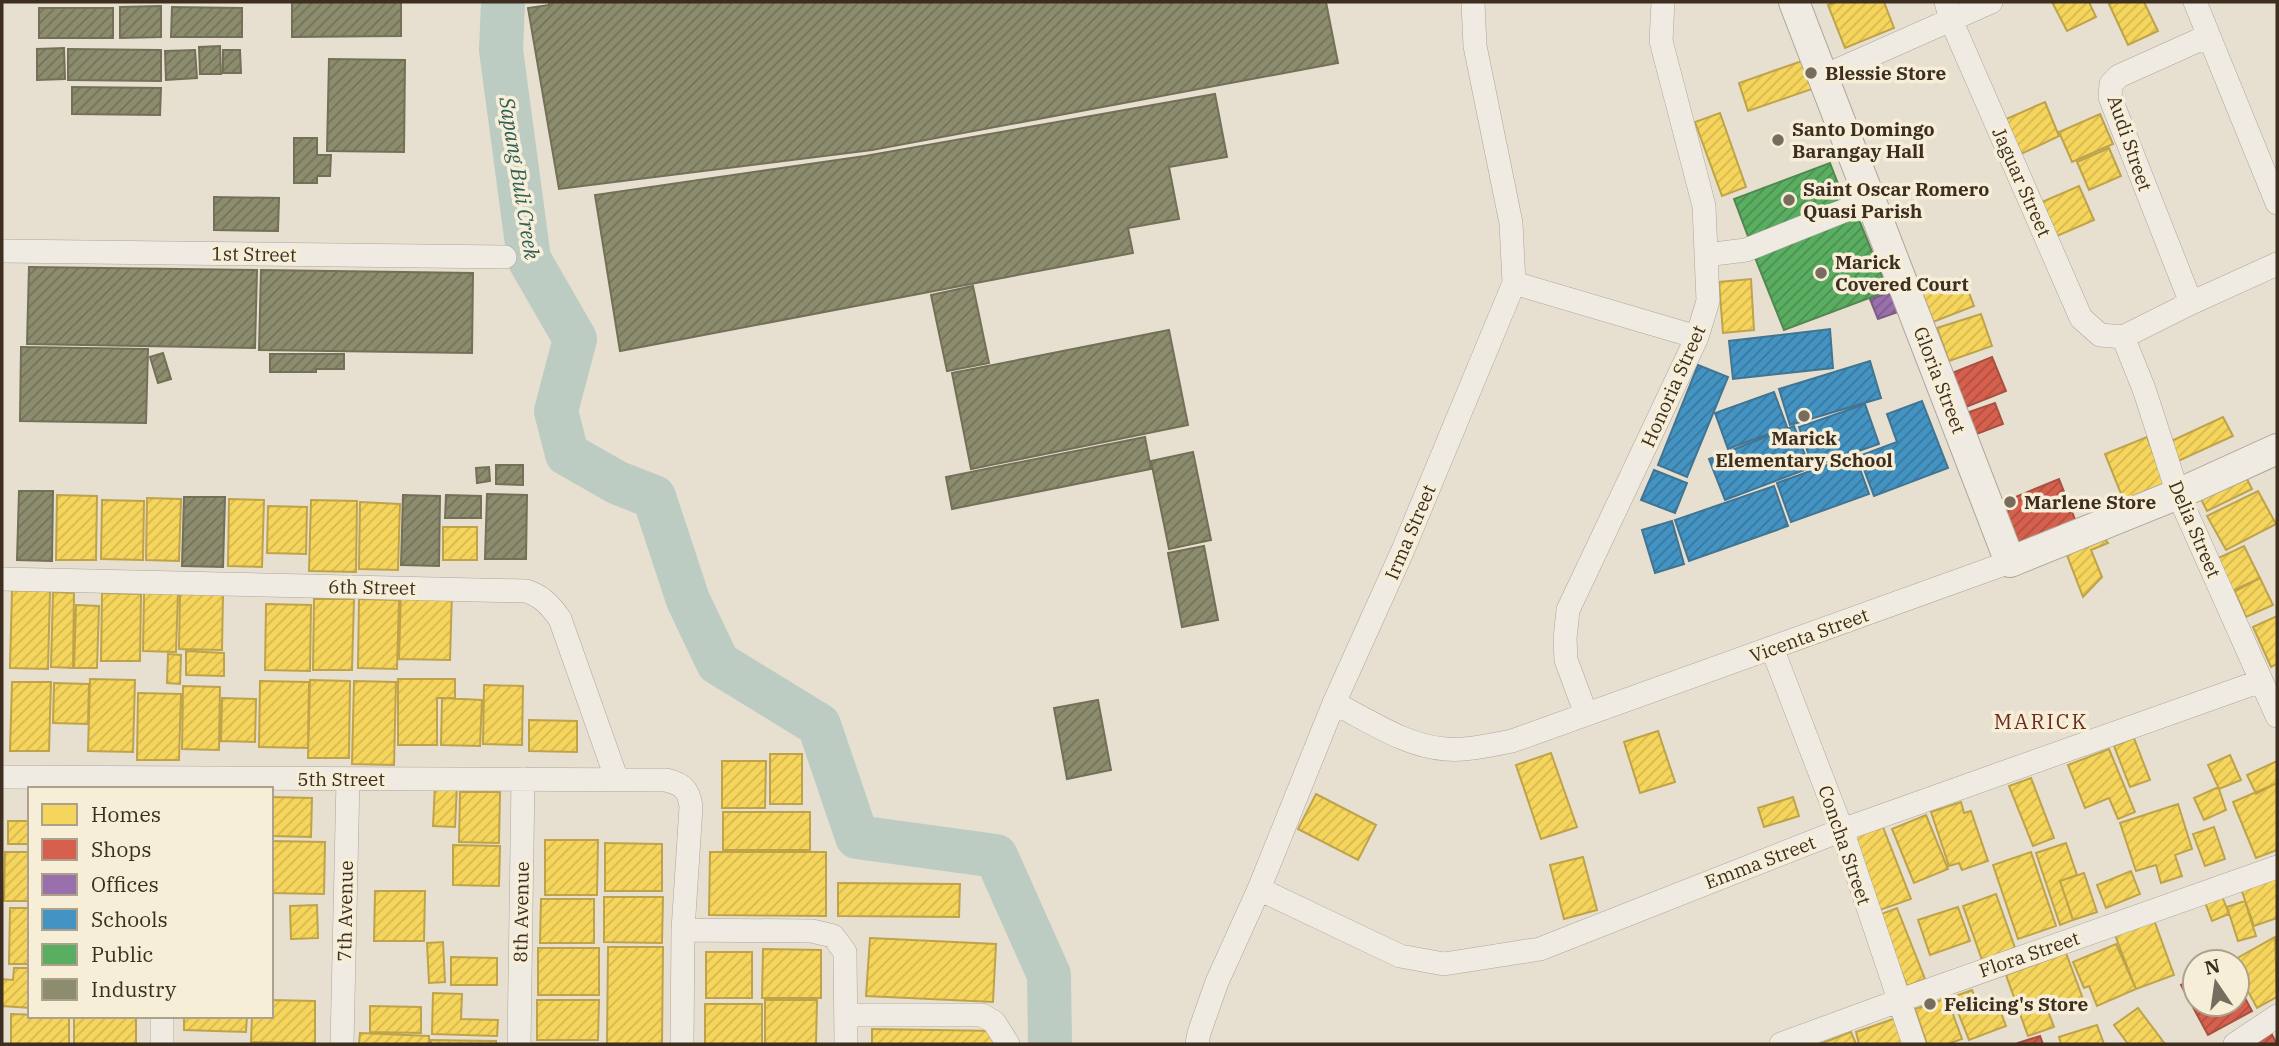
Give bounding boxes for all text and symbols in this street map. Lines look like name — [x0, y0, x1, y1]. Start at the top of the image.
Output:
place label: Blessie Store — [1825, 61, 1947, 85]
marker: Blessie Store — [1803, 65, 1819, 81]
street label: Audi Street — [2102, 92, 2158, 194]
water label: Sapang Buli Creek — [493, 94, 547, 262]
place label: Santo Domingo Barangay Hall — [1792, 117, 1934, 163]
street label: Jaguar Street — [1987, 123, 2057, 241]
marker: Santo Domingo Barangay Hall — [1770, 132, 1786, 148]
place label: Saint Oscar Romero Quasi Parish — [1803, 177, 1989, 223]
marker: Saint Oscar Romero Quasi Parish — [1781, 192, 1797, 208]
street label: 1st Street — [211, 241, 297, 267]
place label: Marick Covered Court — [1835, 250, 1969, 296]
marker: Marick Covered Court — [1813, 265, 1829, 281]
street label: Honoria Street — [1635, 321, 1711, 451]
street label: Gloria Street — [1909, 323, 1971, 437]
marker: Marick Elementary School — [1796, 408, 1812, 424]
place label: Marick Elementary School — [1715, 426, 1893, 472]
street label: Delia Street — [2164, 477, 2226, 582]
street label: Irma Street — [1379, 480, 1441, 583]
place label: Marlene Store — [2024, 490, 2156, 514]
marker: Marlene Store — [2002, 494, 2018, 510]
street label: 6th Street — [328, 574, 416, 600]
street label: Vicenta Street — [1746, 602, 1872, 668]
district label: MARICK — [1994, 707, 2088, 735]
street label: 5th Street — [297, 767, 385, 791]
street label: Concha Street — [1813, 782, 1877, 908]
legend — [28, 787, 273, 1018]
text: Homes — [91, 800, 161, 828]
street label: Emma Street — [1701, 830, 1819, 894]
text: Shops — [91, 835, 151, 863]
street label: 7th Avenue — [332, 860, 358, 962]
street label: 8th Avenue — [508, 861, 534, 963]
text: Offices — [91, 870, 159, 898]
text: Schools — [91, 905, 168, 933]
street label: Flora Street — [1976, 925, 2083, 982]
text: Public — [91, 940, 153, 968]
north arrow — [2181, 948, 2251, 1018]
text: N — [2202, 953, 2222, 980]
text: Industry — [91, 975, 177, 1003]
place label: Felicing's Store — [1944, 992, 2088, 1016]
marker: Felicing's Store — [1922, 996, 1938, 1012]

